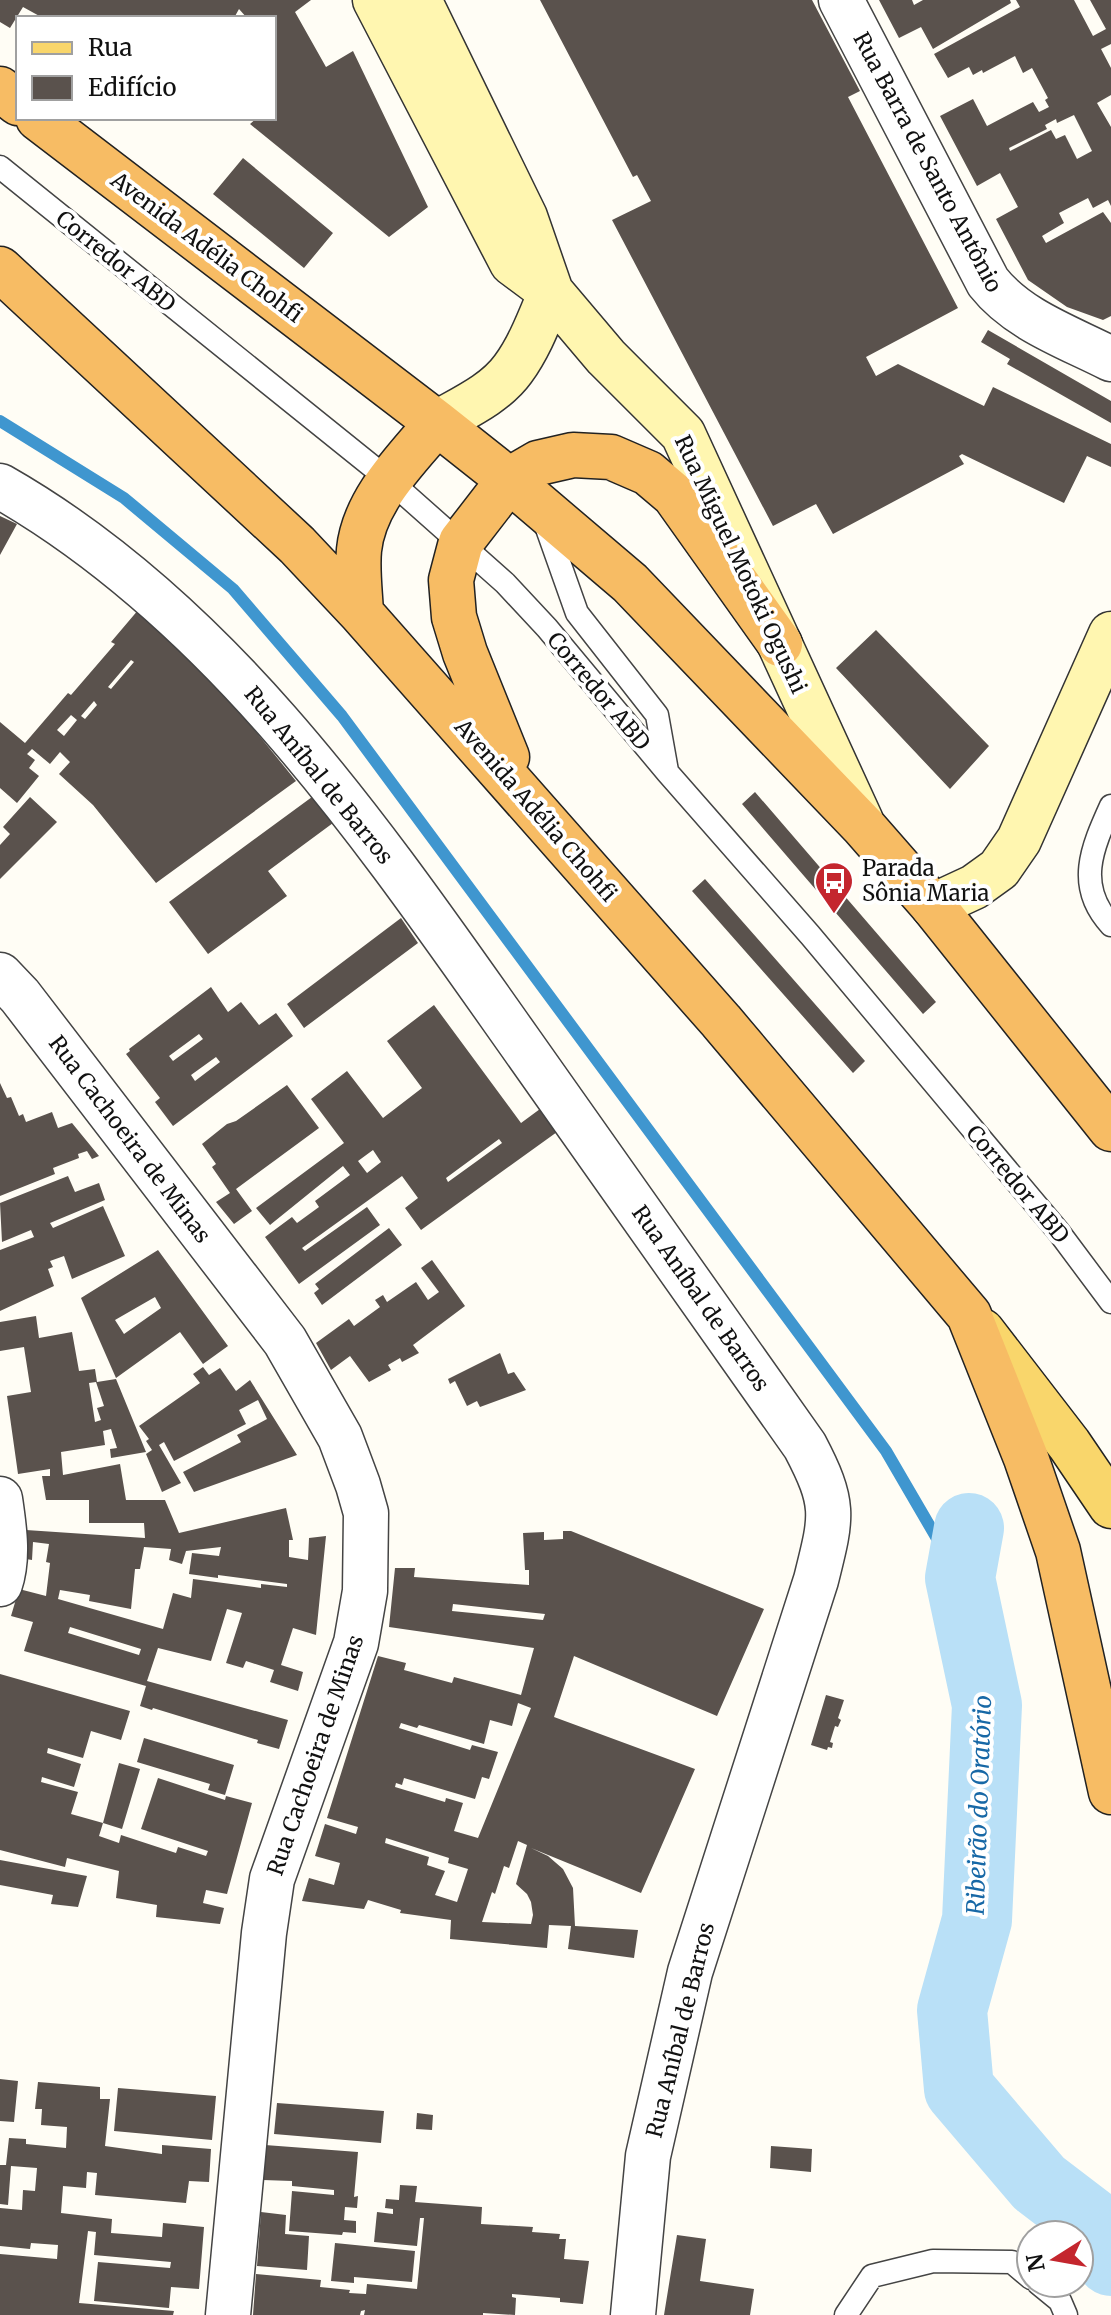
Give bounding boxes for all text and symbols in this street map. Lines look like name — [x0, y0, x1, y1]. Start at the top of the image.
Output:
legend — [16, 16, 276, 120]
street label: Rua Barra de Santo Antônio — [847, 27, 1009, 297]
text: Rua — [88, 32, 132, 63]
text: Edifício — [88, 72, 176, 103]
street label: Avenida Adélia Chohfi — [105, 165, 309, 328]
street label: Corredor ABD — [51, 204, 181, 318]
street label: Rua Miguel Motoki Ogushi — [669, 430, 813, 698]
street label: Corredor ABD — [541, 626, 657, 756]
street label: Rua Aníbal de Barros — [239, 680, 399, 870]
street label: Avenida Adélia Chohfi — [448, 712, 623, 907]
place label: Parada Sônia Maria — [862, 854, 989, 907]
bus stop icon: Parada Sônia Maria — [813, 860, 855, 915]
street label: Rua Cachoeira de Minas — [43, 1030, 217, 1248]
street label: Corredor ABD — [960, 1119, 1076, 1249]
street label: Rua Aníbal de Barros — [626, 1200, 776, 1396]
street label: Rua Cachoeira de Minas — [261, 1631, 369, 1879]
water label: Ribeirão do Oratório — [960, 1694, 998, 1916]
street label: Rua Aníbal de Barros — [640, 1919, 720, 2141]
north arrow — [1015, 2219, 1095, 2299]
text: N — [1020, 2251, 1051, 2274]

